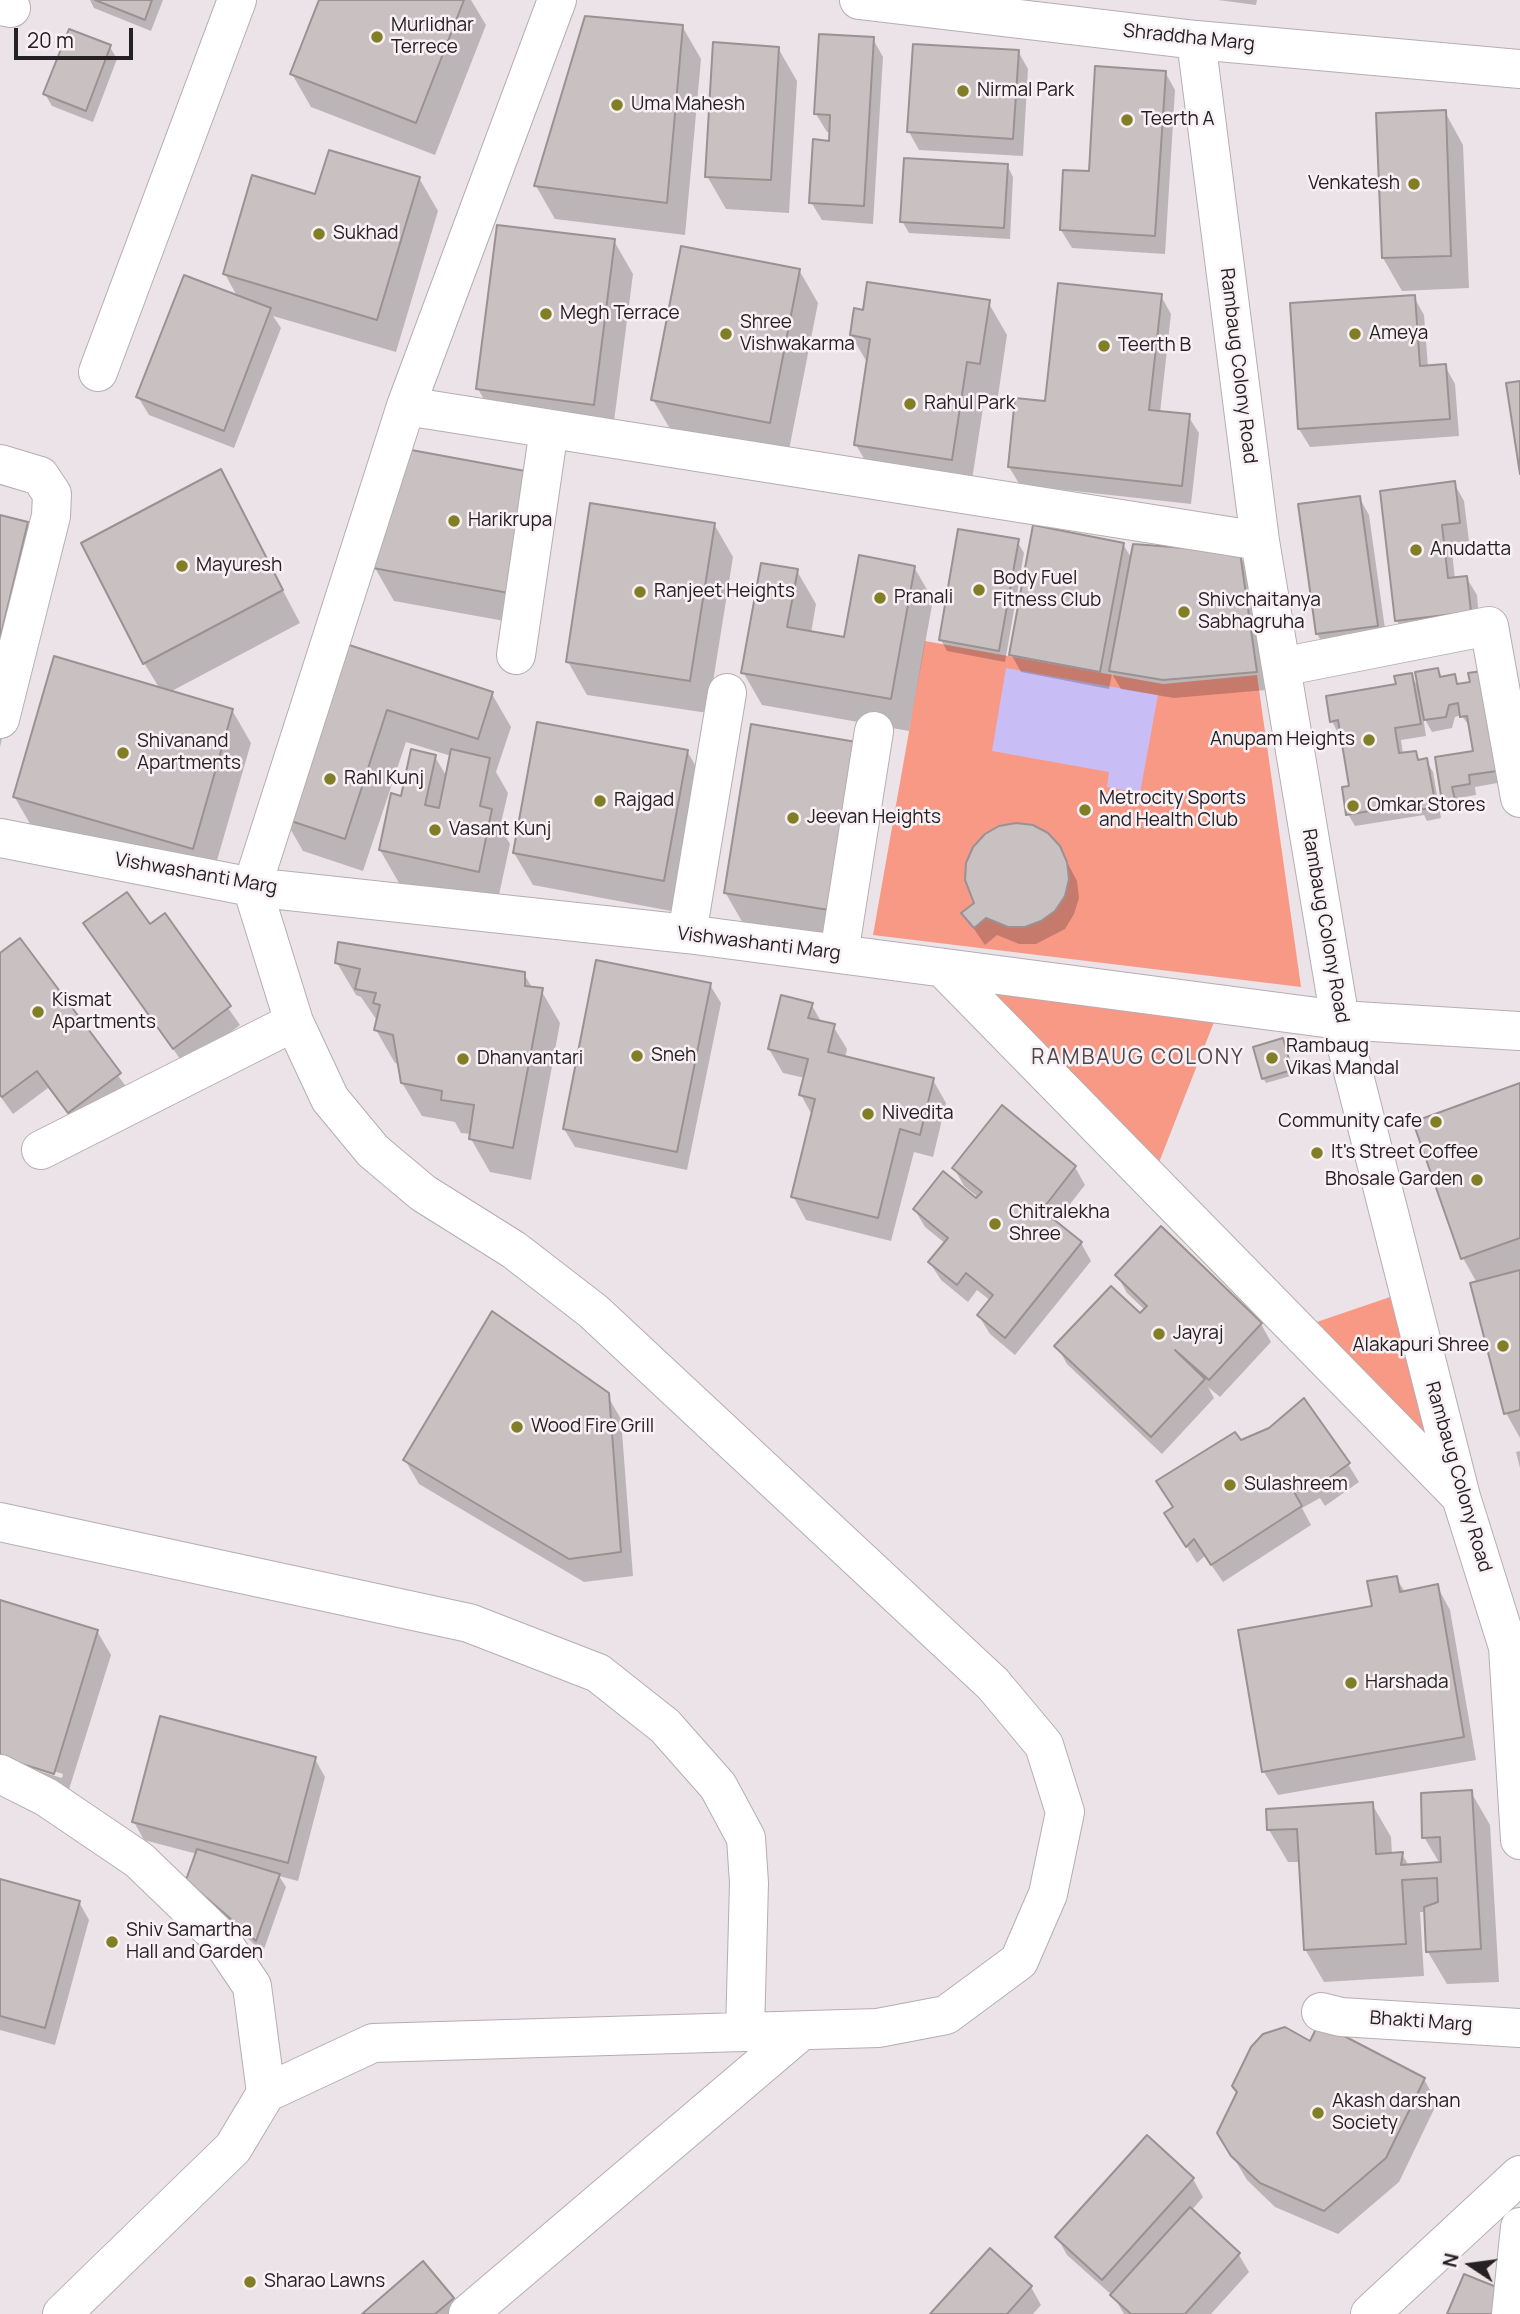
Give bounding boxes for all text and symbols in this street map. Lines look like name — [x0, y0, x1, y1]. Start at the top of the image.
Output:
scale bar — [18, 14, 136, 58]
place label: Murlidhar Terrece — [391, 15, 474, 59]
street label: Shraddha Marg — [1122, 20, 1256, 56]
text: 20 m — [27, 26, 74, 54]
marker: Murlidhar Terrece — [369, 29, 385, 45]
place label: Nirmal Park — [977, 80, 1074, 102]
marker: Nirmal Park — [955, 83, 971, 99]
place label: Uma Mahesh — [631, 94, 745, 116]
marker: Uma Mahesh — [609, 97, 625, 113]
place label: Teerth A — [1141, 109, 1215, 131]
marker: Teerth A — [1119, 112, 1135, 128]
place label: Venkatesh — [1308, 173, 1400, 195]
marker: Venkatesh — [1406, 176, 1422, 192]
place label: Sukhad — [333, 223, 399, 245]
marker: Sukhad — [311, 226, 327, 242]
street label: Rambaug Colony Road — [1215, 267, 1261, 465]
place label: Megh Terrace — [560, 303, 680, 325]
marker: Megh Terrace — [538, 306, 554, 322]
place label: Shree Vishwakarma — [740, 312, 855, 356]
place label: Ameya — [1369, 323, 1428, 345]
marker: Shree Vishwakarma — [718, 326, 734, 342]
marker: Ameya — [1347, 326, 1363, 342]
place label: Teerth B — [1118, 335, 1191, 357]
marker: Teerth B — [1096, 338, 1112, 354]
place label: Rahul Park — [924, 393, 1015, 415]
marker: Rahul Park — [902, 396, 918, 412]
place label: Harikrupa — [468, 510, 552, 532]
marker: Harikrupa — [446, 513, 462, 529]
place label: Anudatta — [1430, 539, 1511, 561]
marker: Anudatta — [1408, 542, 1424, 558]
place label: Mayuresh — [196, 555, 282, 577]
marker: Mayuresh — [174, 558, 190, 574]
place label: Body Fuel Fitness Club — [993, 568, 1101, 612]
place label: Ranjeet Heights — [654, 581, 795, 603]
marker: Body Fuel Fitness Club — [971, 582, 987, 598]
marker: Ranjeet Heights — [632, 584, 648, 600]
place label: Pranali — [894, 587, 953, 609]
marker: Pranali — [872, 590, 888, 606]
place label: Shivchaitanya Sabhagruha — [1198, 590, 1321, 634]
marker: Shivchaitanya Sabhagruha — [1176, 604, 1192, 620]
place label: Anupam Heights — [1210, 729, 1355, 751]
place label: Shivanand Apartments — [137, 731, 241, 775]
marker: Anupam Heights — [1361, 732, 1377, 748]
marker: Shivanand Apartments — [115, 745, 131, 761]
place label: Rahl Kunj — [344, 768, 424, 790]
marker: Rahl Kunj — [322, 771, 338, 787]
place label: Metrocity Sports and Health Club — [1099, 788, 1246, 832]
place label: Rajgad — [614, 790, 674, 812]
marker: Rajgad — [592, 793, 608, 809]
place label: Omkar Stores — [1367, 795, 1485, 817]
marker: Omkar Stores — [1345, 798, 1361, 814]
marker: Metrocity Sports and Health Club — [1077, 802, 1093, 818]
place label: Jeevan Heights — [807, 807, 941, 829]
marker: Jeevan Heights — [785, 810, 801, 826]
place label: Vasant Kunj — [449, 819, 551, 841]
marker: Vasant Kunj — [427, 822, 443, 838]
street label: Rambaug Colony Road — [1297, 827, 1353, 1025]
street label: Vishwashanti Marg — [113, 848, 279, 900]
street label: Vishwashanti Marg — [676, 923, 842, 965]
place label: Kismat Apartments — [52, 990, 156, 1034]
marker: Kismat Apartments — [30, 1004, 46, 1020]
place label: Rambaug Vikas Mandal — [1286, 1036, 1399, 1080]
place label: Sneh — [651, 1045, 696, 1067]
district label: RAMBAUG COLONY — [1033, 1045, 1243, 1071]
place label: Dhanvantari — [477, 1048, 583, 1070]
marker: Sneh — [629, 1048, 645, 1064]
marker: Rambaug Vikas Mandal — [1264, 1050, 1280, 1066]
marker: Dhanvantari — [455, 1051, 471, 1067]
place label: Nivedita — [882, 1103, 954, 1125]
marker: Nivedita — [860, 1106, 876, 1122]
place label: Community cafe — [1278, 1111, 1422, 1133]
marker: Community cafe — [1428, 1114, 1444, 1130]
place label: It's Street Coffee — [1331, 1142, 1478, 1164]
marker: It's Street Coffee — [1309, 1145, 1325, 1161]
place label: Bhosale Garden — [1325, 1169, 1463, 1191]
marker: Bhosale Garden — [1469, 1172, 1485, 1188]
place label: Chitralekha Shree — [1009, 1202, 1110, 1246]
marker: Chitralekha Shree — [987, 1216, 1003, 1232]
place label: Jayraj — [1173, 1323, 1224, 1345]
marker: Jayraj — [1151, 1326, 1167, 1342]
place label: Alakapuri Shree — [1353, 1335, 1489, 1357]
marker: Alakapuri Shree — [1495, 1338, 1511, 1354]
street label: Rambaug Colony Road — [1420, 1379, 1496, 1575]
place label: Wood Fire Grill — [531, 1416, 654, 1438]
marker: Wood Fire Grill — [509, 1419, 525, 1435]
place label: Sulashreem — [1244, 1474, 1348, 1496]
marker: Sulashreem — [1222, 1477, 1238, 1493]
place label: Harshada — [1365, 1672, 1449, 1694]
marker: Harshada — [1343, 1675, 1359, 1691]
place label: Shiv Samartha Hall and Garden — [126, 1920, 263, 1964]
marker: Shiv Samartha Hall and Garden — [104, 1934, 120, 1950]
street label: Bhakti Marg — [1369, 2007, 1473, 2037]
place label: Akash darshan Society — [1332, 2091, 1460, 2135]
marker: Akash darshan Society — [1310, 2105, 1326, 2121]
north arrow — [1436, 2230, 1506, 2300]
text: N — [1436, 2251, 1465, 2270]
place label: Sharao Lawns — [264, 2271, 385, 2293]
marker: Sharao Lawns — [242, 2274, 258, 2290]

